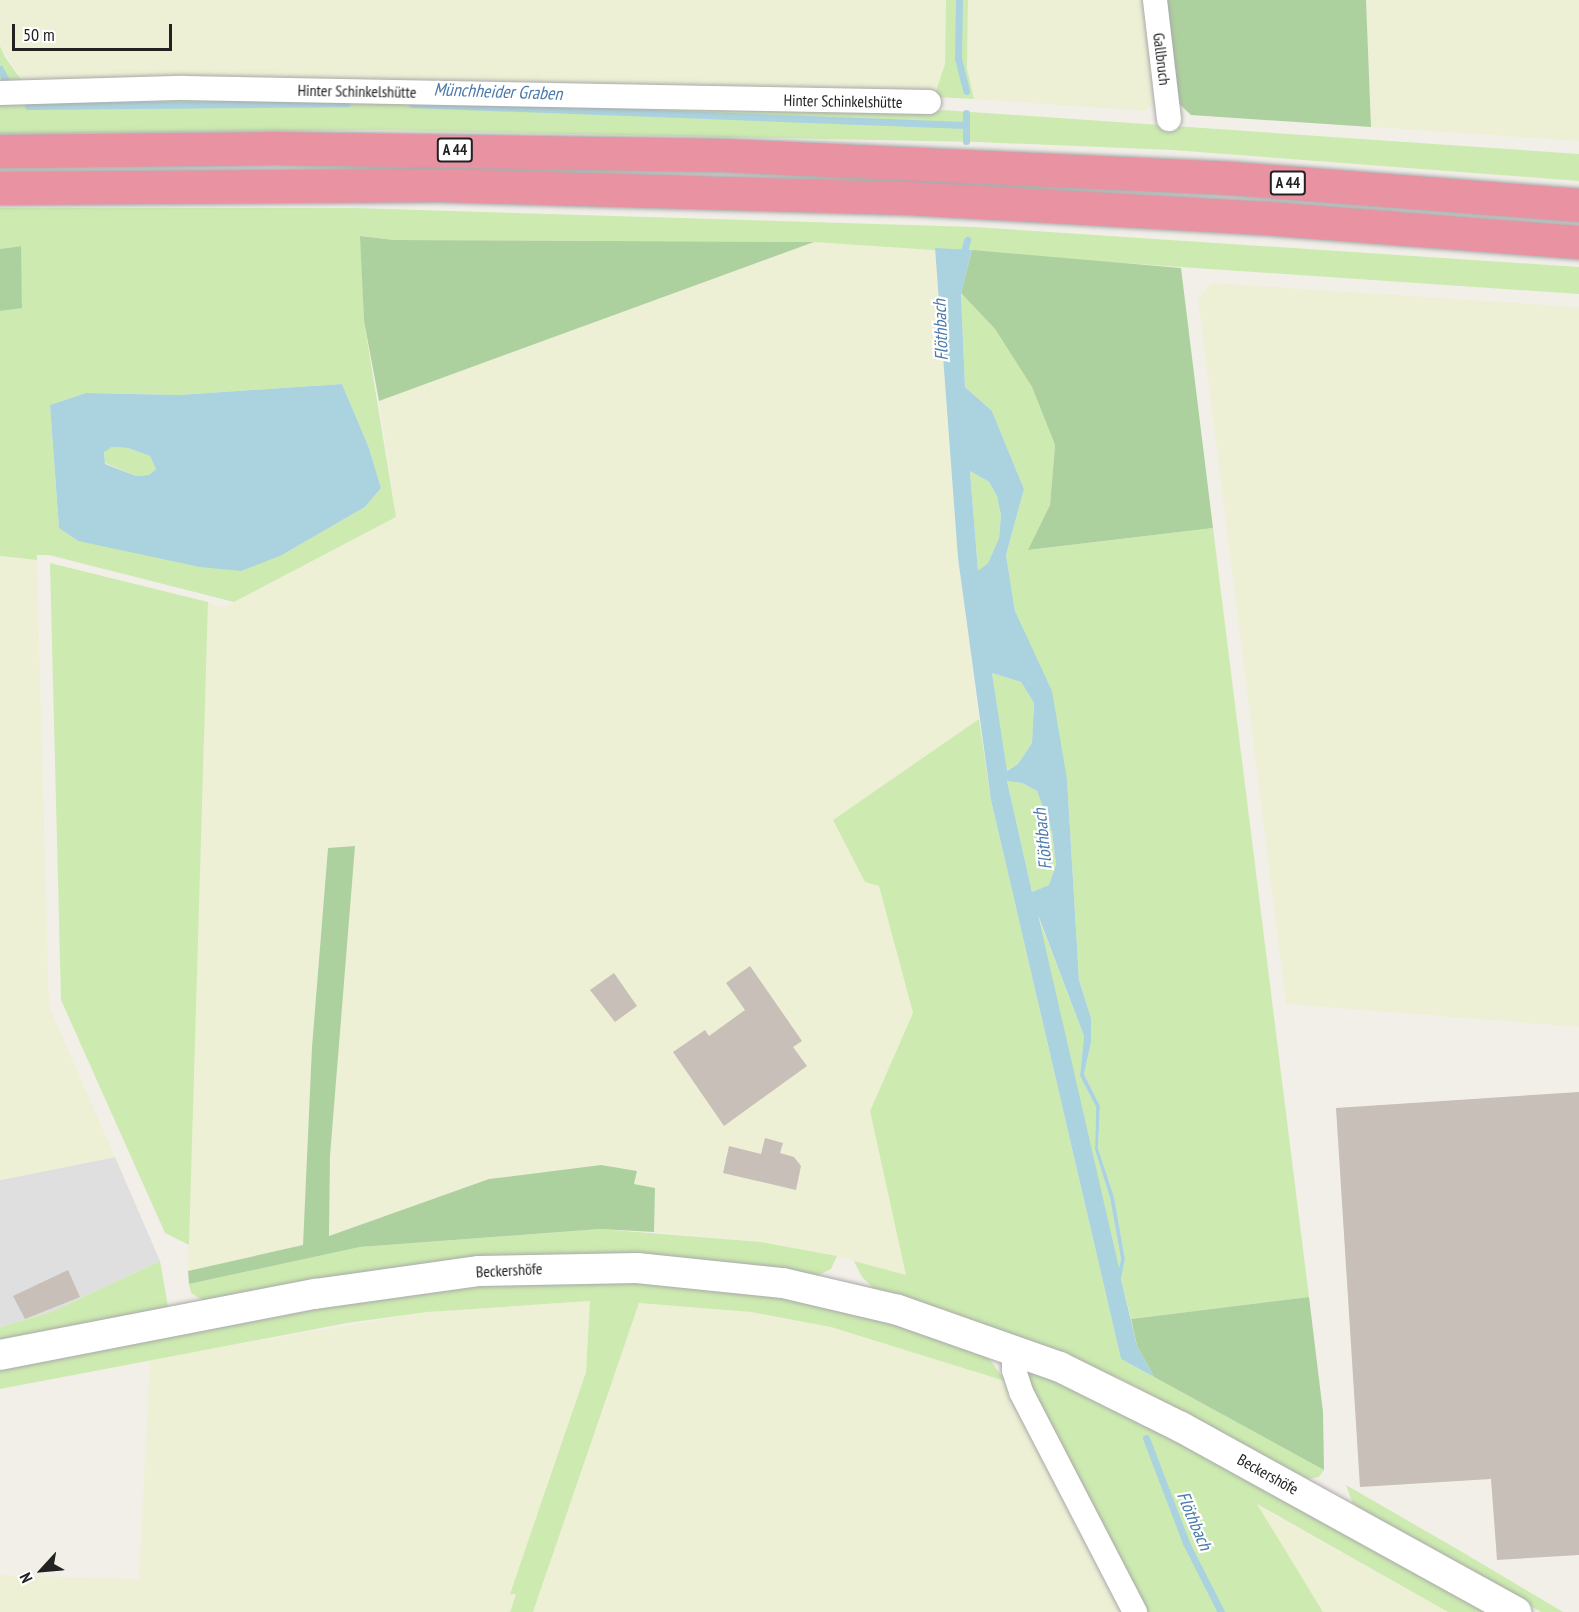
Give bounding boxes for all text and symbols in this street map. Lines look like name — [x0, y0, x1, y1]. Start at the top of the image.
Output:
scale bar — [15, 12, 176, 50]
text: 50 m — [23, 23, 55, 46]
street label: Gallbruch — [1149, 32, 1175, 86]
water label: Münchheider Graben — [433, 79, 563, 105]
street label: Hinter Schinkelshütte — [297, 80, 417, 102]
street label: Hinter Schinkelshütte — [783, 90, 903, 112]
road number: A 44 — [436, 138, 474, 162]
road number: A 44 — [1268, 171, 1308, 195]
water label: Flöthbach — [929, 299, 953, 361]
water label: Flöthbach — [1029, 807, 1057, 871]
street label: Beckershöfe — [475, 1259, 543, 1281]
street label: Beckershöfe — [1234, 1449, 1302, 1499]
water label: Flöthbach — [1172, 1488, 1216, 1554]
north arrow — [12, 1540, 72, 1600]
text: N — [15, 1570, 37, 1586]

